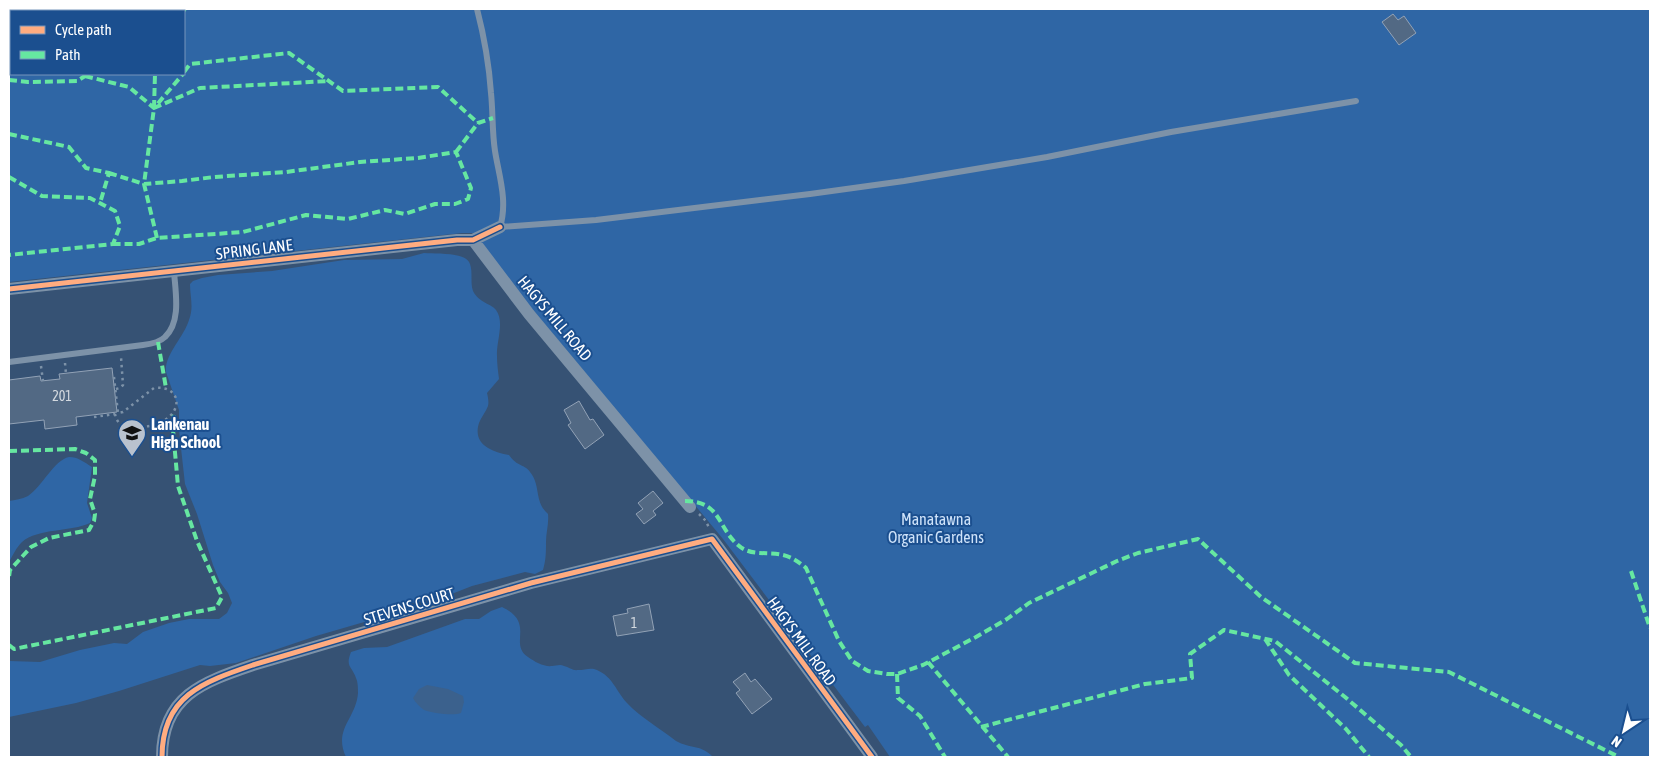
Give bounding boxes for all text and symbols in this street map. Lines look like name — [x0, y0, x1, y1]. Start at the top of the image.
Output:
legend — [10, 10, 185, 75]
text: Cycle path — [55, 21, 112, 38]
text: Path — [55, 46, 81, 63]
street label: SPRING LANE — [215, 235, 294, 263]
street label: HAGYS MILL ROAD — [514, 272, 596, 364]
house number: 201 — [52, 388, 72, 404]
place label: Lankenau High School — [151, 415, 221, 451]
school or university icon: Lankenau High School — [117, 418, 147, 457]
park label: Manatawna Organic Gardens — [888, 510, 984, 547]
street label: STEVENS COURT — [361, 584, 457, 628]
street label: HAGYS MILL ROAD — [764, 593, 840, 689]
house number: 1 — [631, 615, 637, 631]
north arrow — [1599, 706, 1649, 756]
text: N — [1609, 733, 1625, 751]

